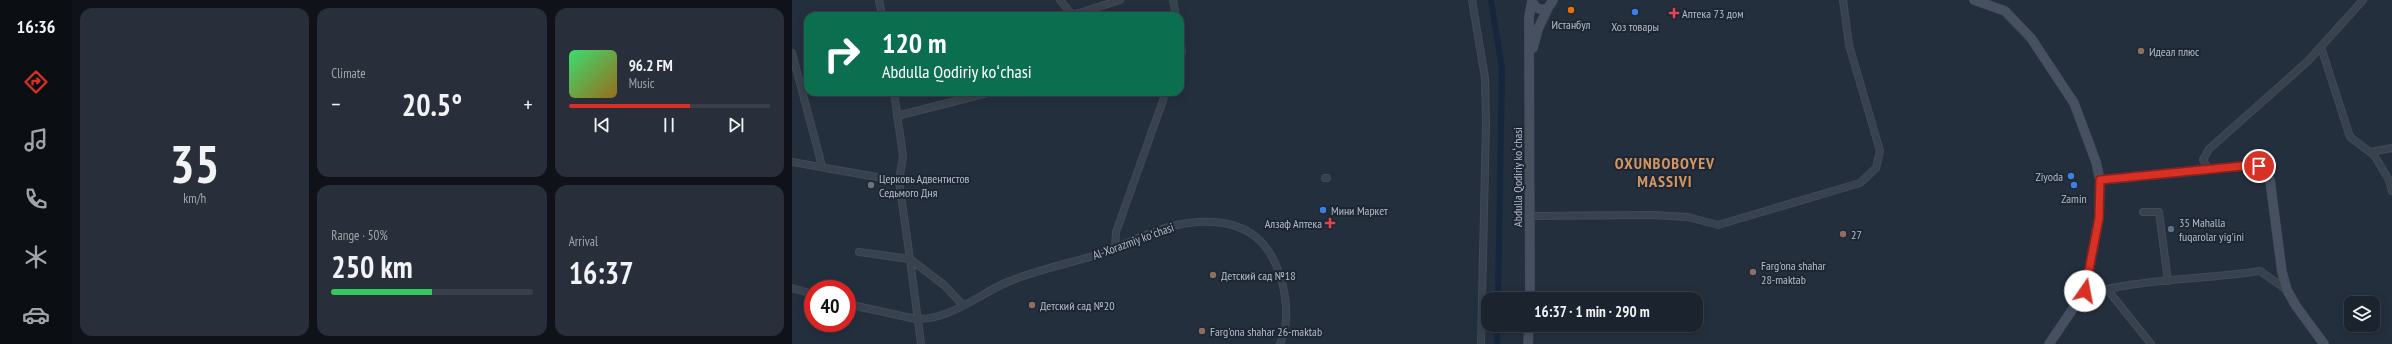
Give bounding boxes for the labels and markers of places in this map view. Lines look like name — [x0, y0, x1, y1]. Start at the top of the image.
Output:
marker: Истанбул — [1566, 5, 1576, 15]
place label: Аптека 73 дом — [1682, 6, 1744, 21]
marker: Хоз товары — [1630, 7, 1640, 17]
marker: Аптека 73 дом — [1669, 8, 1679, 18]
place label: Истанбул — [1552, 17, 1591, 32]
place label: Хоз товары — [1611, 19, 1659, 34]
place label: Идеал плюс — [2149, 44, 2200, 59]
marker: Идеал плюс — [2136, 46, 2146, 56]
pin — [2242, 149, 2276, 183]
place label: Ziyoda — [2035, 169, 2063, 184]
place label: Церковь Адвентистов Седьмого Дня — [879, 171, 970, 200]
marker: Ziyoda — [2066, 171, 2076, 181]
marker: Церковь Адвентистов Седьмого Дня — [866, 180, 876, 190]
marker: Zamin — [2069, 180, 2079, 190]
place label: Zamin — [2061, 191, 2087, 206]
place label: Мини Маркет — [1331, 203, 1388, 218]
marker: Мини Маркет — [1318, 205, 1328, 215]
place label: 35 Mahalla fuqarolar yig'ini — [2179, 215, 2244, 244]
place label: Алзаф Аптека — [1265, 216, 1322, 231]
marker: Алзаф Аптека — [1325, 218, 1335, 228]
marker: 35 Mahalla fuqarolar yig'ini — [2166, 224, 2176, 234]
place label: 27 — [1851, 227, 1862, 242]
marker: 27 — [1838, 229, 1848, 239]
place label: Farg'ona shahar 28-maktab — [1761, 258, 1826, 287]
marker: Farg'ona shahar 28-maktab — [1748, 267, 1758, 277]
place label: Детский сад №18 — [1221, 268, 1296, 283]
marker: Детский сад №18 — [1208, 270, 1218, 280]
place label: Детский сад №20 — [1040, 298, 1115, 313]
marker: Детский сад №20 — [1027, 300, 1037, 310]
place label: Farg'ona shahar 26-maktab — [1210, 324, 1322, 339]
marker: Farg'ona shahar 26-maktab — [1197, 326, 1207, 336]

